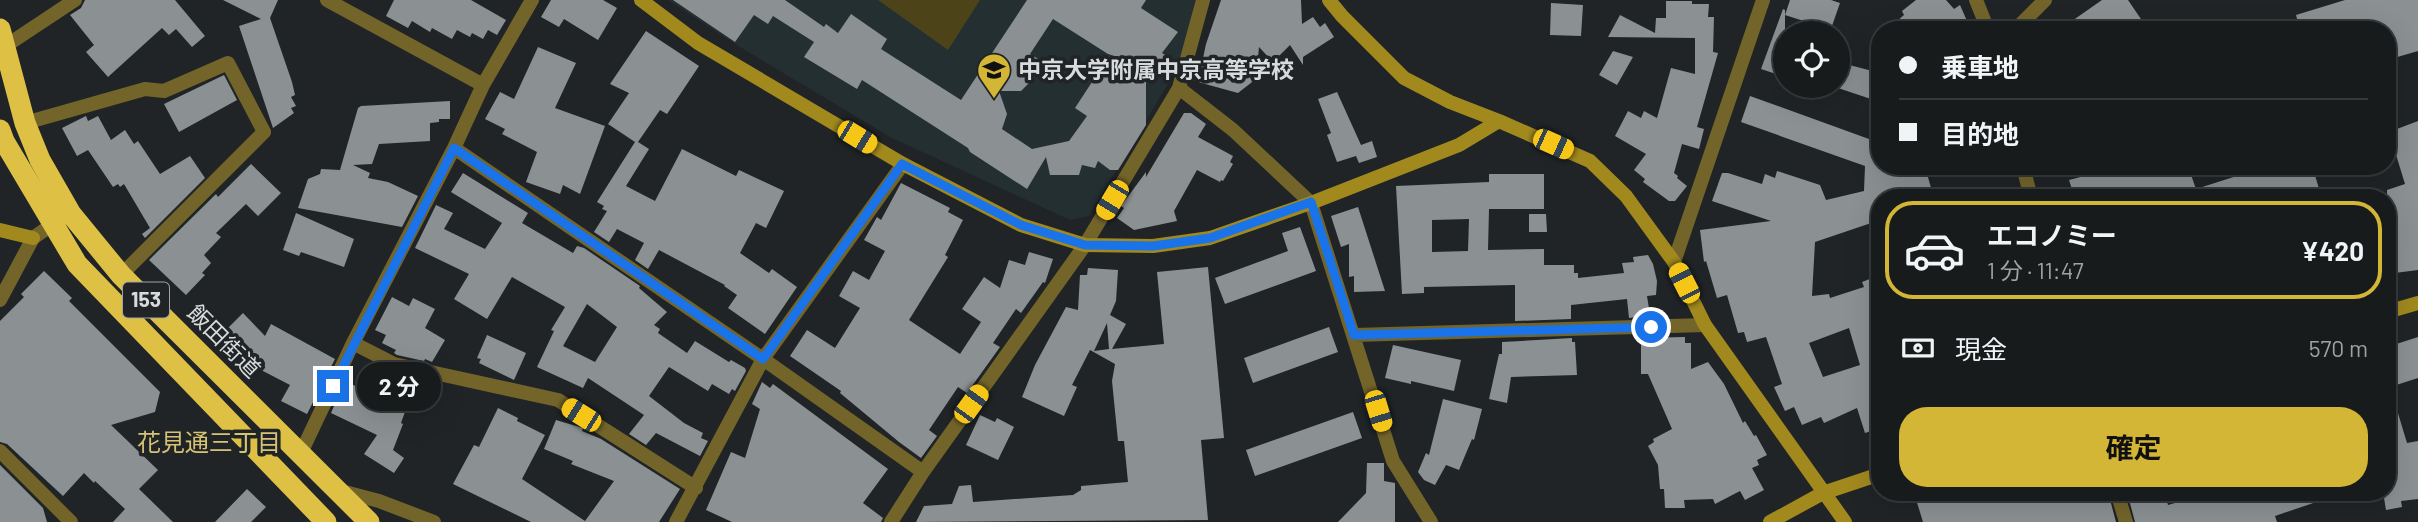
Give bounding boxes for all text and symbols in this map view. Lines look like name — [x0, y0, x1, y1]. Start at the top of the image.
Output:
map controls — [1773, 21, 1850, 98]
button: locate — [1773, 21, 1850, 98]
school or university icon: 中京大学附属中京高等学校 — [975, 51, 1013, 100]
text: 乗車地 — [1941, 51, 2019, 82]
place label: 中京大学附属中京高等学校 — [1018, 55, 1294, 83]
car — [834, 117, 881, 157]
text: 目的地 — [1941, 118, 2019, 149]
car — [1530, 126, 1577, 162]
car — [1093, 177, 1132, 223]
icon: car — [1903, 219, 1966, 282]
text: エコノミー — [1987, 219, 2117, 250]
text: ¥420 — [2301, 235, 2364, 266]
text: 1 分 · 11:47 — [1987, 256, 2084, 284]
car — [1666, 260, 1703, 306]
road number: 153 — [123, 282, 169, 318]
street label: 飯田街道 — [182, 298, 267, 383]
route start — [1635, 311, 1667, 343]
icon: cash — [1899, 329, 1937, 367]
text: 現金 — [1955, 333, 2007, 364]
text: 570 m — [2309, 334, 2368, 362]
callout: 2 分 — [358, 362, 442, 410]
route end — [317, 370, 349, 402]
text: 2 分 — [379, 372, 419, 400]
car — [951, 381, 992, 427]
car — [1362, 388, 1395, 434]
car — [558, 395, 605, 435]
button: 確定 — [1899, 407, 2368, 487]
district label: 花見通三丁目 — [137, 427, 281, 456]

